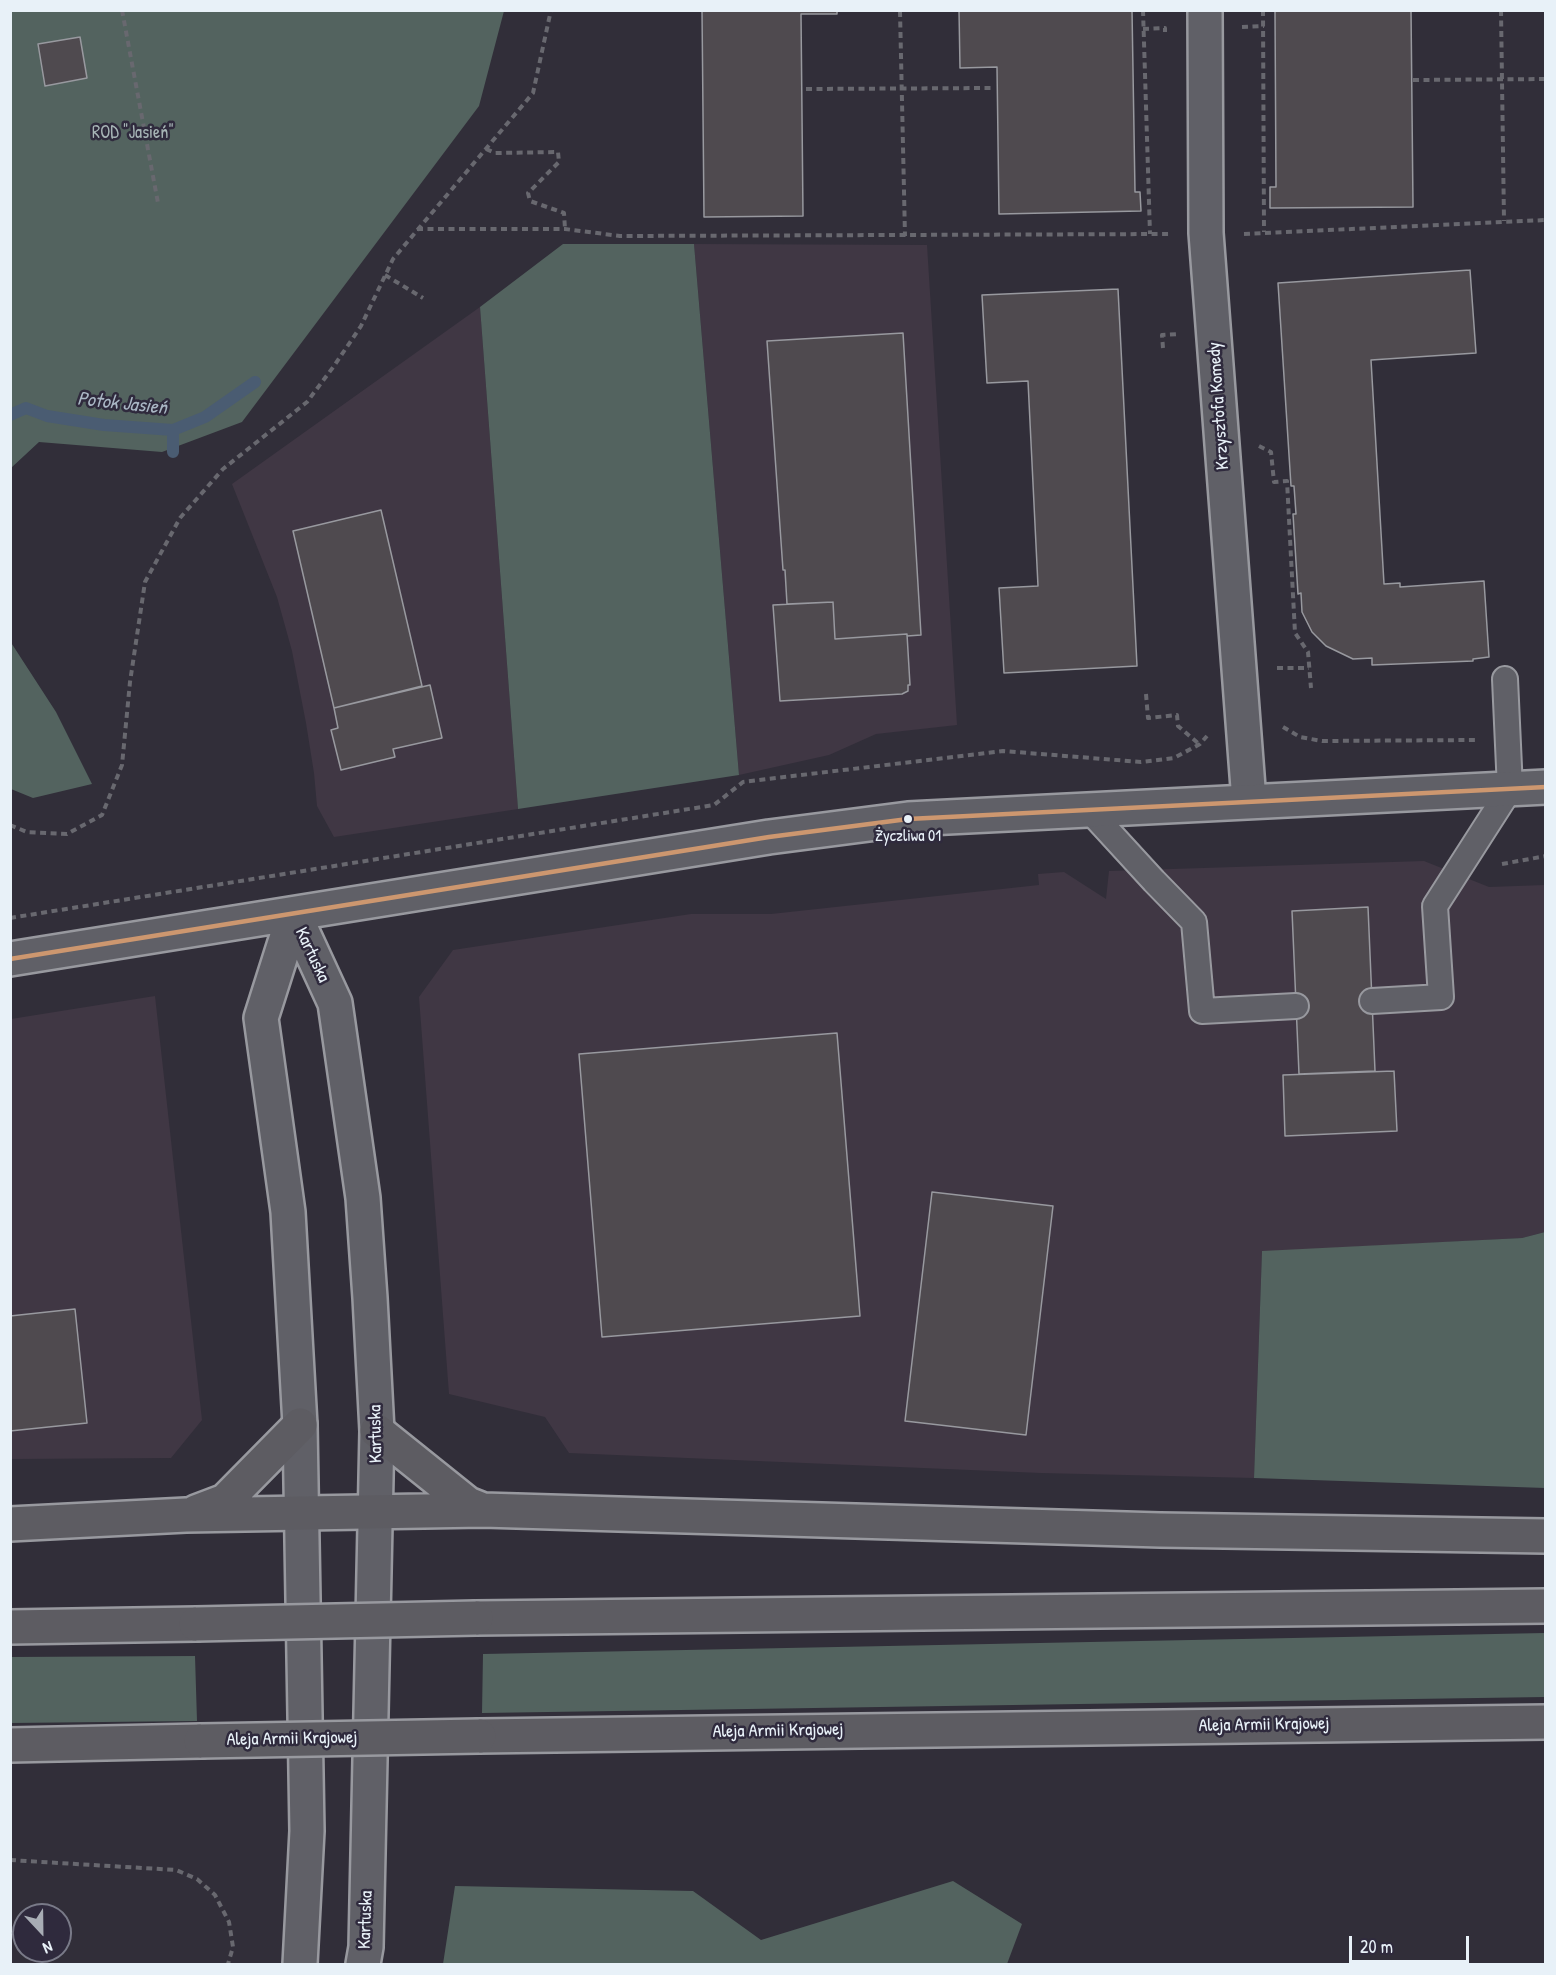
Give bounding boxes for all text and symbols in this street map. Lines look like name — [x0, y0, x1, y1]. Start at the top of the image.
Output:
park label: ROD "Jasień" — [92, 122, 174, 144]
street label: Krzysztofa Komedy — [1204, 341, 1234, 471]
water label: Potok Jasień — [76, 387, 168, 421]
marker: Życzliwa 01 — [902, 813, 914, 825]
place label: Życzliwa 01 — [875, 827, 941, 847]
street label: Kartuska — [290, 924, 334, 986]
street label: Kartuska — [365, 1405, 387, 1463]
street label: Aleja Armii Krajowej — [1198, 1713, 1330, 1737]
street label: Aleja Armii Krajowej — [712, 1719, 844, 1743]
street label: Aleja Armii Krajowej — [226, 1727, 358, 1751]
street label: Kartuska — [354, 1891, 378, 1949]
north arrow — [12, 1903, 72, 1963]
scale bar — [1352, 1924, 1472, 1962]
text: 20 m — [1360, 1934, 1393, 1959]
text: N — [40, 1936, 56, 1960]

